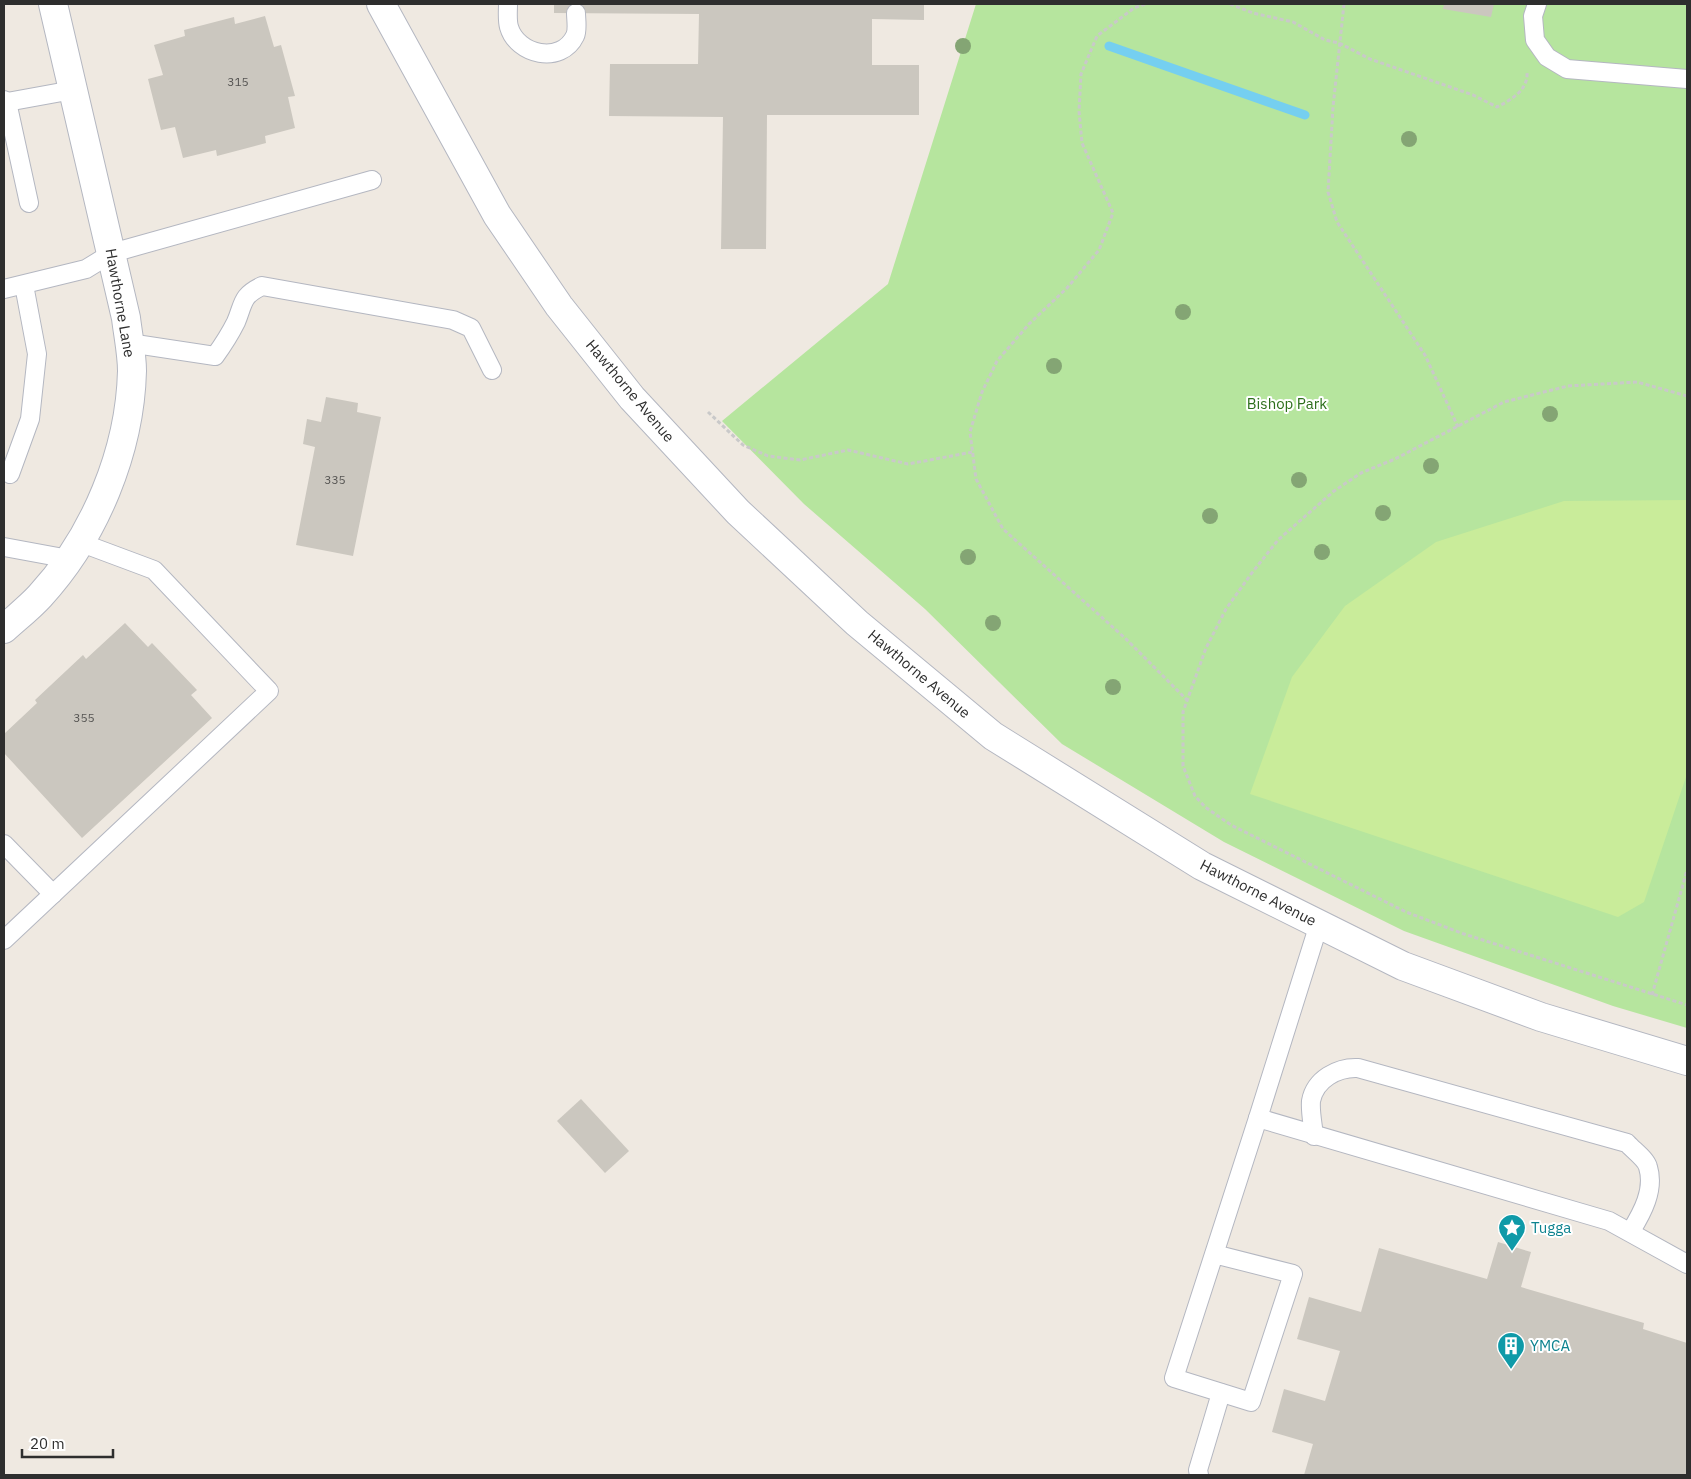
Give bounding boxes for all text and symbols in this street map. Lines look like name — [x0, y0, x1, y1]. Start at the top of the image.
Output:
house number: 315 — [227, 74, 249, 89]
street label: Hawthorne Lane — [102, 247, 139, 359]
street label: Hawthorne Avenue — [582, 335, 679, 446]
park label: Bishop Park — [1247, 394, 1327, 413]
house number: 335 — [324, 472, 346, 487]
street label: Hawthorne Avenue — [864, 625, 975, 722]
house number: 355 — [73, 710, 95, 725]
street label: Hawthorne Avenue — [1197, 855, 1320, 930]
place icon: Tugga — [1497, 1213, 1527, 1252]
place label: Tugga — [1531, 1218, 1571, 1237]
building icon: YMCA — [1496, 1331, 1526, 1370]
place label: YMCA — [1530, 1336, 1570, 1355]
scale bar — [22, 1426, 114, 1458]
text: 20 m — [30, 1434, 65, 1453]

